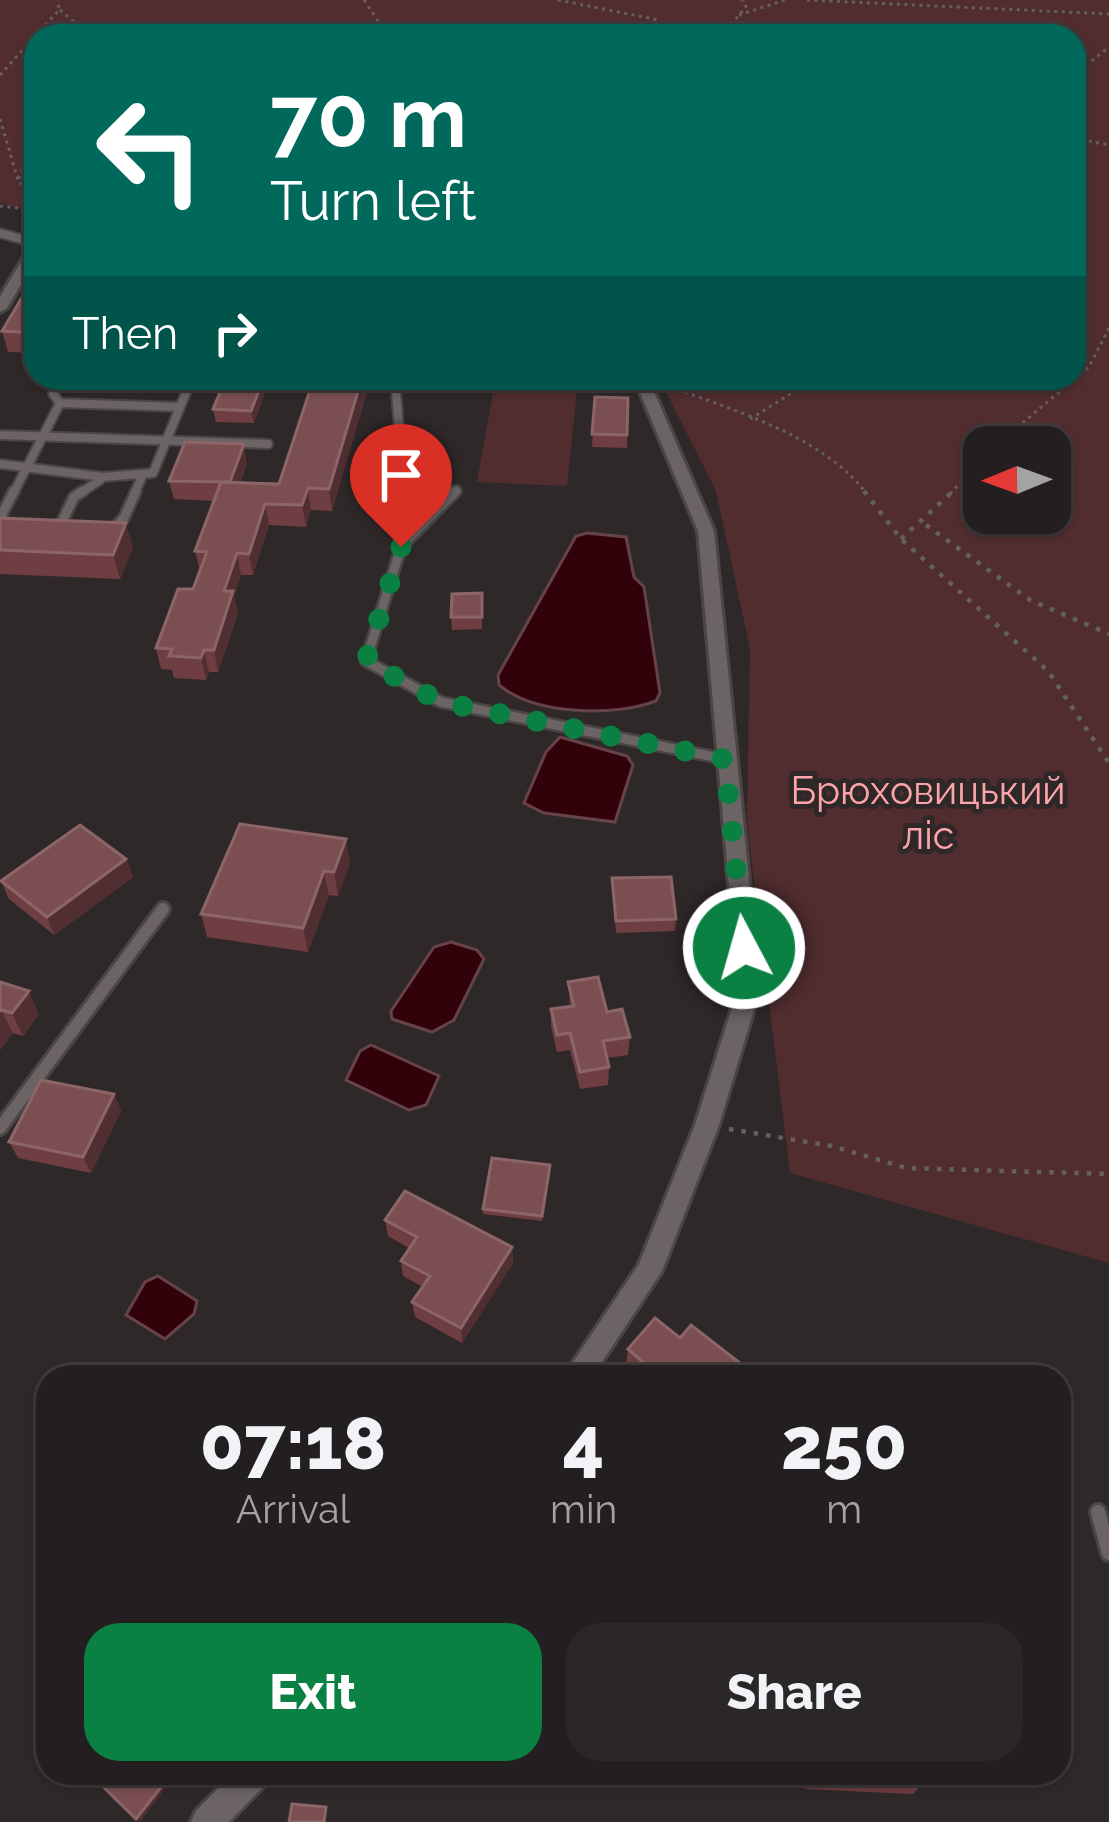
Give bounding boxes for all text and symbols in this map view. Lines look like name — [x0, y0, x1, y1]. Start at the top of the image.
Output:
text: 70 m — [270, 68, 467, 167]
icon: left — [72, 72, 228, 228]
text: Turn left — [270, 169, 477, 233]
icon: right — [202, 300, 268, 366]
text: Then — [72, 307, 178, 360]
pin — [350, 424, 452, 547]
north arrow — [963, 426, 1071, 534]
map controls — [963, 426, 1071, 534]
icon: arrive — [368, 442, 434, 508]
park label: Брюховицький ліс — [791, 767, 1065, 858]
position arrow — [681, 885, 807, 1011]
text: 07:18 — [200, 1401, 386, 1486]
text: 4 — [563, 1401, 604, 1486]
text: 250 — [781, 1401, 907, 1486]
text: Arrival — [236, 1486, 350, 1532]
text: min — [550, 1486, 617, 1532]
text: m — [826, 1486, 862, 1532]
button: Exit — [84, 1623, 542, 1761]
button: Share — [566, 1623, 1023, 1761]

